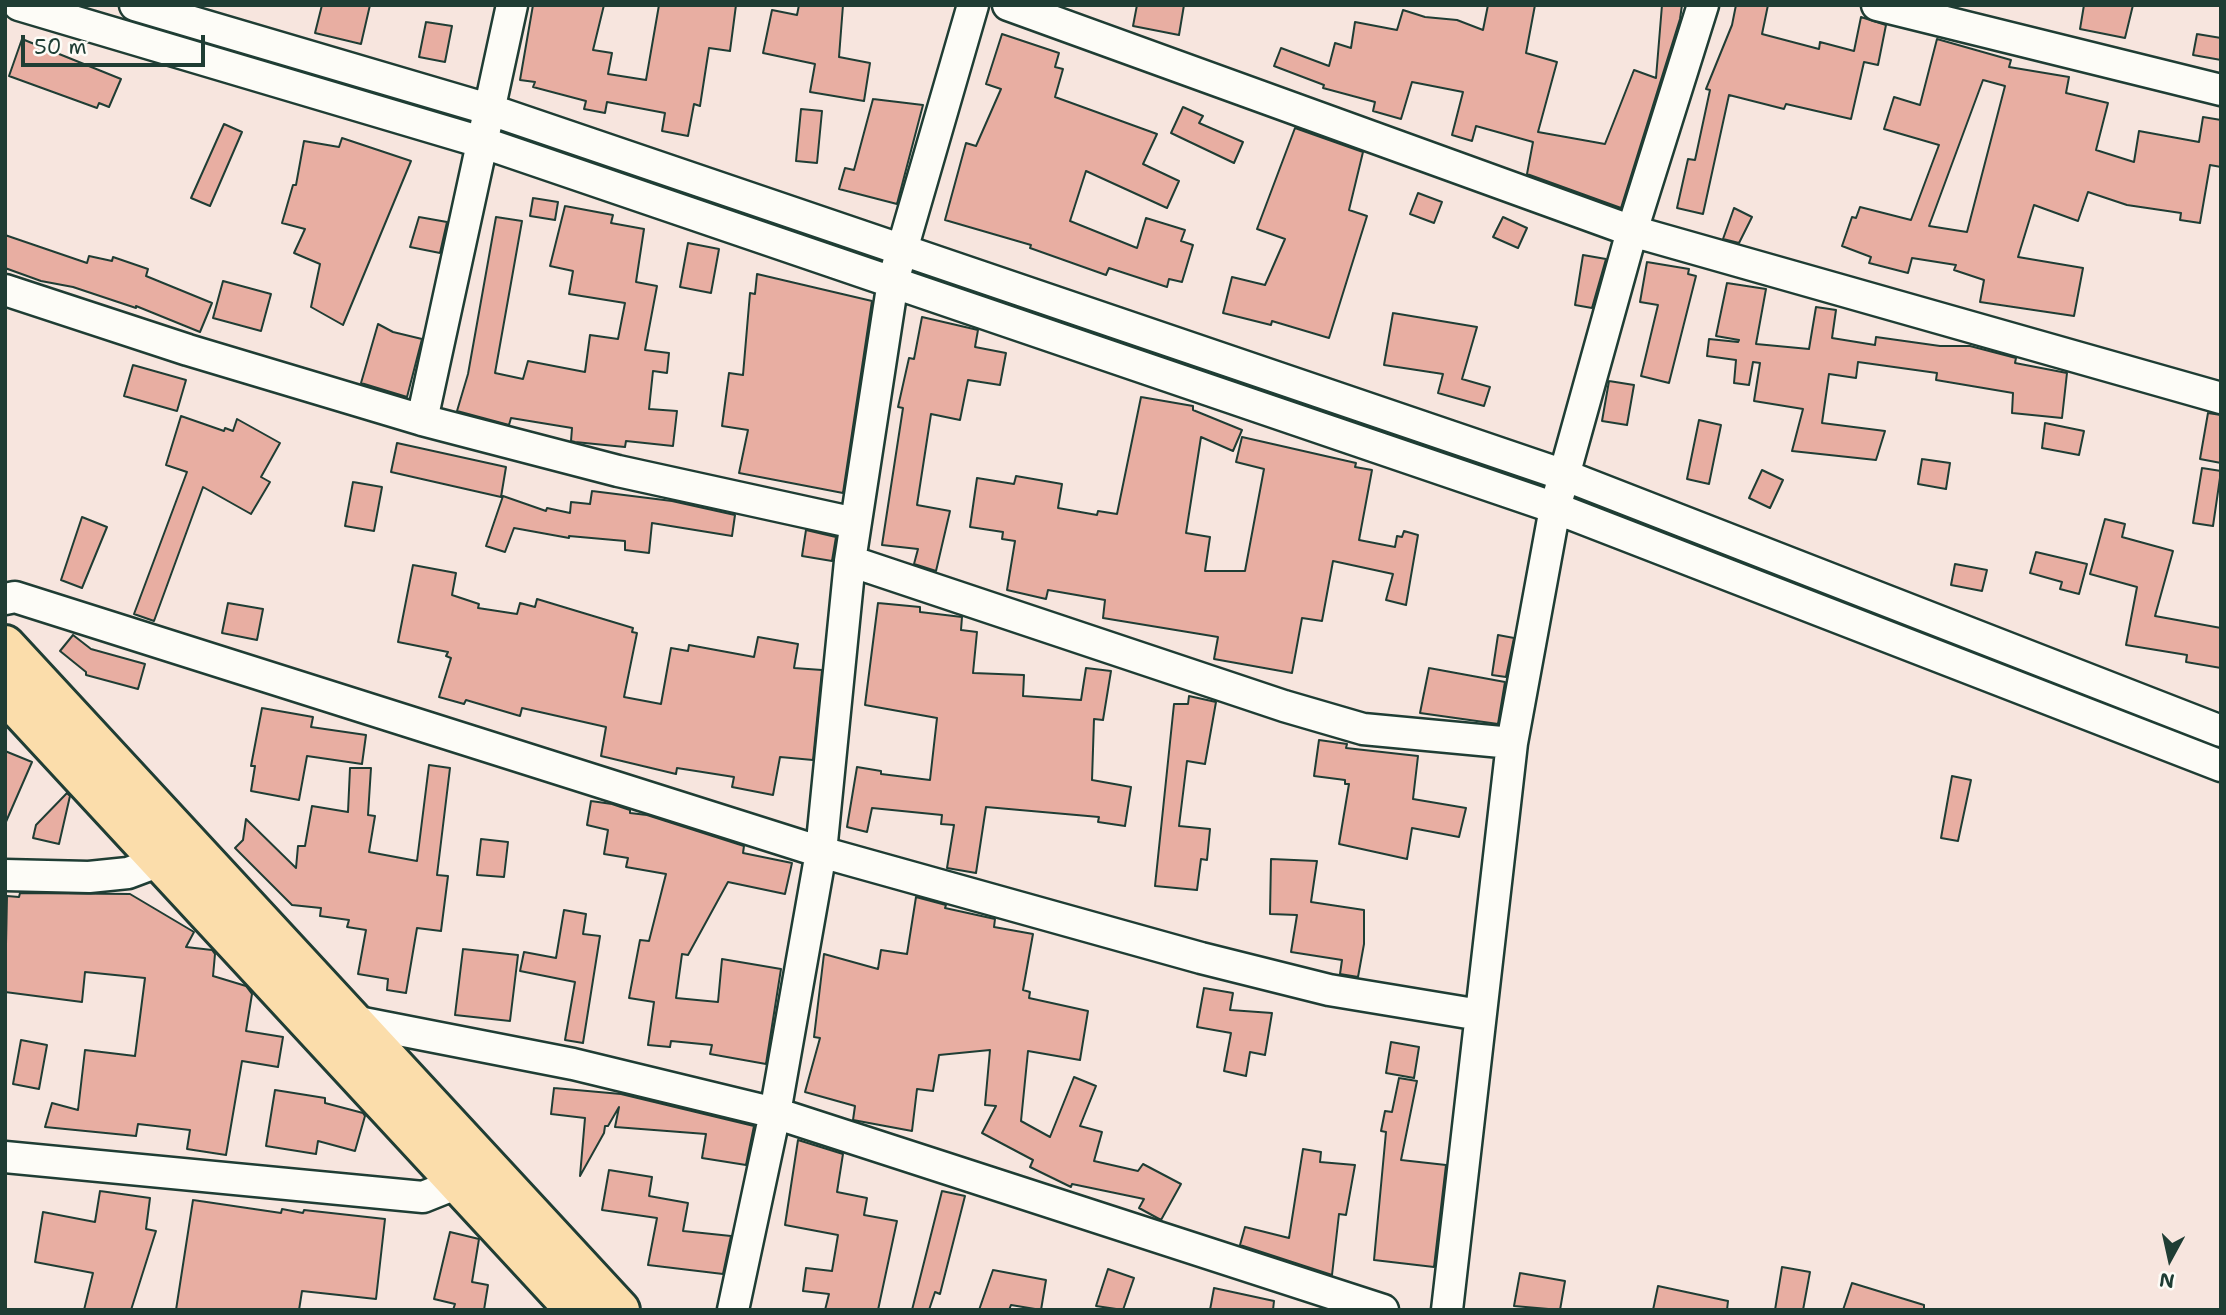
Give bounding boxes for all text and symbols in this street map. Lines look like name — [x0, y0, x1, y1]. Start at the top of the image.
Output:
scale bar — [24, 21, 208, 65]
text: 50 m — [34, 33, 87, 61]
north arrow — [2135, 1224, 2205, 1294]
text: N — [2158, 1267, 2176, 1294]

